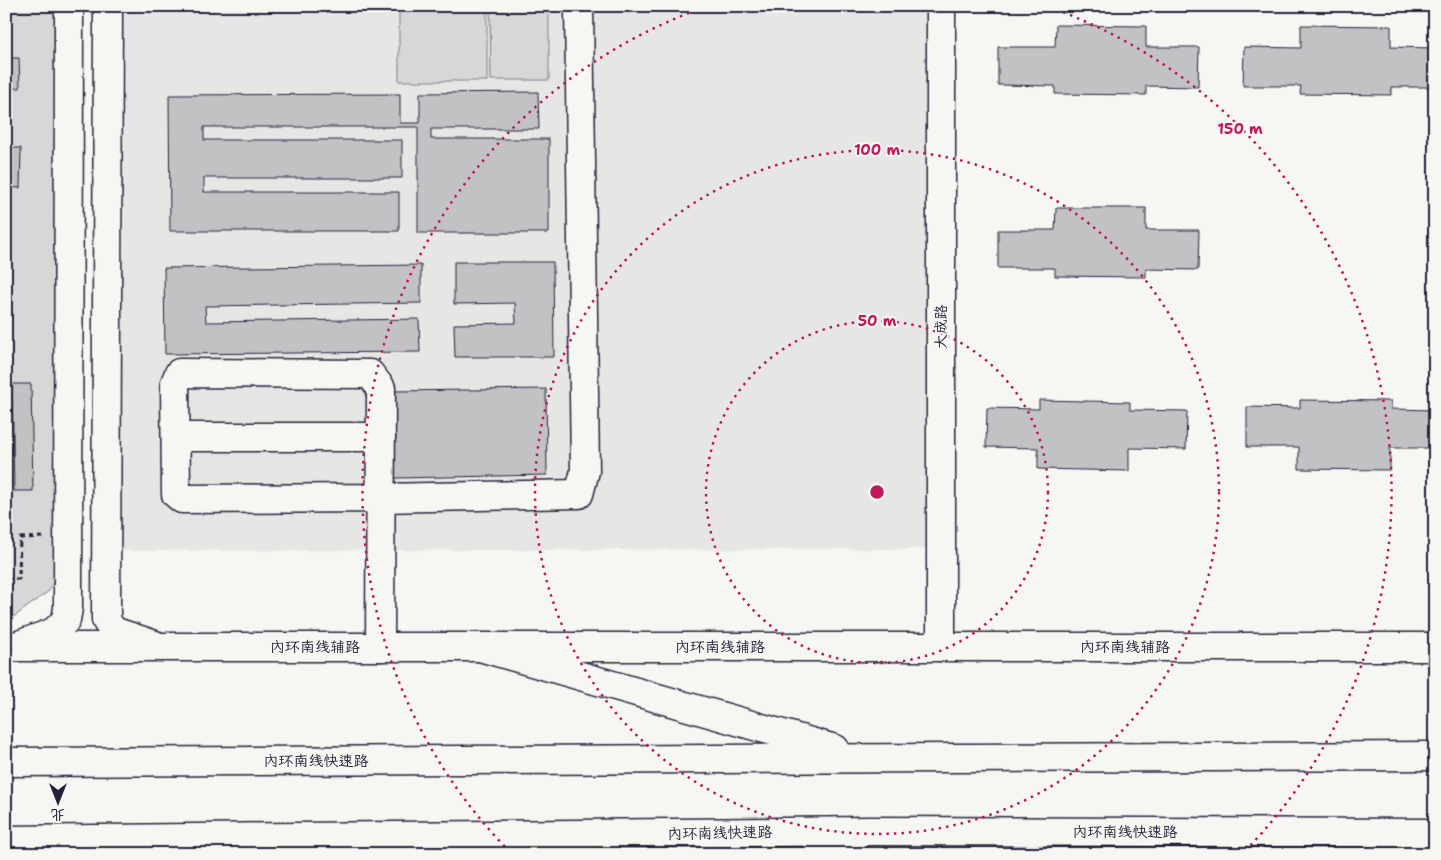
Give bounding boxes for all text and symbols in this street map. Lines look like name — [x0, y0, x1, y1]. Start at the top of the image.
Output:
text: 150 m — [1217, 119, 1263, 139]
text: 100 m — [854, 140, 900, 160]
street label: 大成路 — [931, 304, 951, 350]
text: 50 m — [858, 311, 897, 331]
centre of rings — [868, 483, 886, 501]
street label: 内环南线辅路 — [270, 637, 360, 657]
street label: 内环南线辅路 — [675, 637, 765, 657]
street label: 内环南线辅路 — [1080, 637, 1170, 657]
street label: 内环南线快速路 — [263, 751, 369, 771]
north arrow — [32, 778, 82, 828]
text: 北 — [51, 806, 65, 824]
street label: 内环南线快速路 — [667, 822, 773, 844]
street label: 内环南线快速路 — [1072, 822, 1178, 842]

